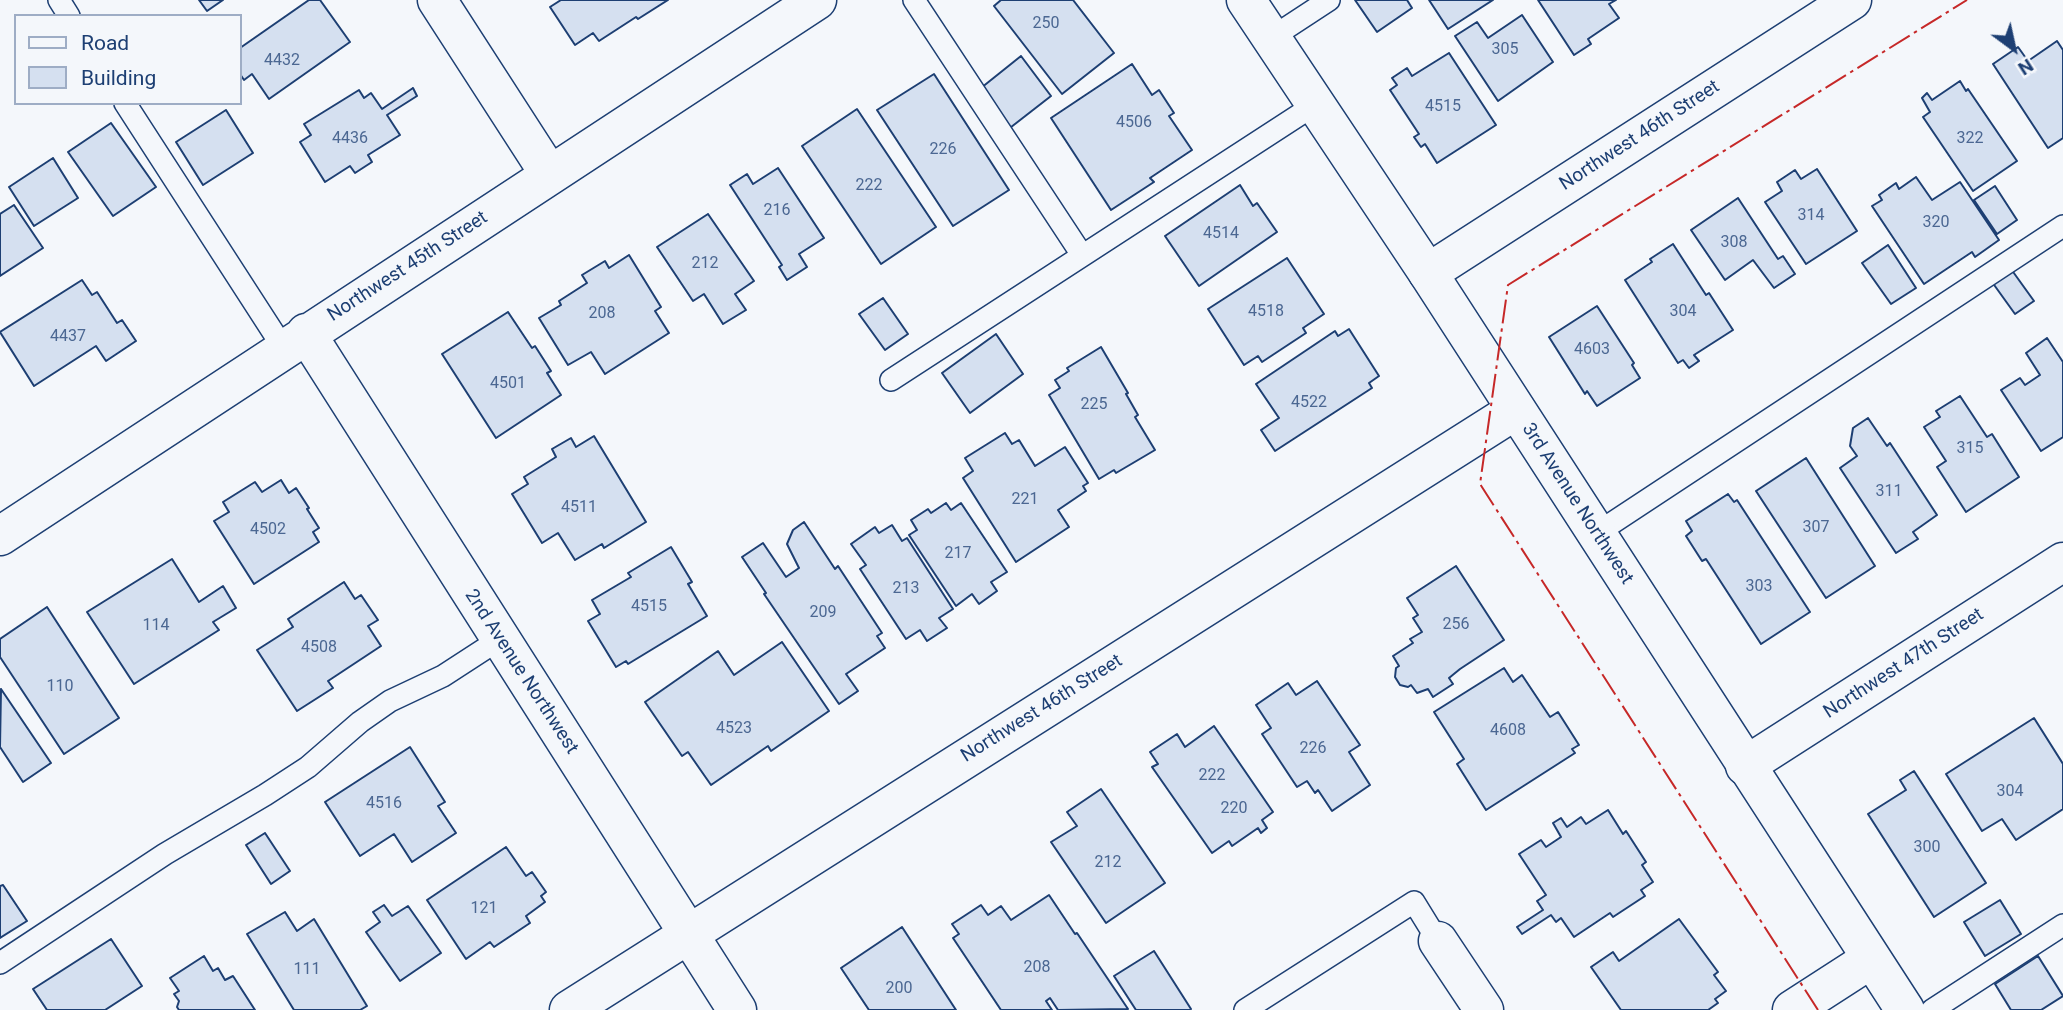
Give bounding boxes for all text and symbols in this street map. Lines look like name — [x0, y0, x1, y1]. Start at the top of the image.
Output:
legend — [14, 14, 242, 105]
house number: 250 — [1033, 14, 1059, 34]
north arrow — [1979, 14, 2049, 84]
text: Road — [81, 31, 129, 55]
house number: 305 — [1492, 40, 1518, 60]
house number: 4432 — [264, 51, 300, 71]
text: N — [2014, 54, 2038, 80]
text: Building — [81, 66, 156, 90]
street label: Northwest 46th Street — [1556, 76, 1724, 196]
house number: 4515 — [1425, 97, 1461, 117]
house number: 4506 — [1116, 113, 1152, 133]
house number: 4436 — [332, 129, 368, 149]
house number: 322 — [1957, 129, 1983, 149]
house number: 226 — [930, 140, 956, 160]
house number: 222 — [856, 176, 882, 196]
house number: 216 — [764, 201, 790, 221]
house number: 314 — [1798, 206, 1824, 226]
street label: Northwest 45th Street — [324, 207, 492, 327]
house number: 320 — [1923, 213, 1949, 233]
house number: 4514 — [1203, 224, 1239, 244]
house number: 308 — [1721, 233, 1747, 253]
house number: 212 — [692, 254, 718, 274]
house number: 4518 — [1248, 302, 1284, 322]
house number: 304 — [1670, 302, 1696, 322]
house number: 208 — [589, 304, 615, 324]
house number: 4437 — [50, 327, 86, 347]
house number: 4603 — [1574, 340, 1610, 360]
house number: 4501 — [490, 374, 526, 394]
house number: 4522 — [1291, 393, 1327, 413]
house number: 225 — [1081, 395, 1107, 415]
street label: 3rd Avenue Northwest — [1516, 419, 1638, 589]
house number: 315 — [1957, 439, 1983, 459]
house number: 311 — [1876, 482, 1902, 502]
house number: 221 — [1012, 490, 1038, 510]
house number: 4511 — [561, 498, 597, 518]
house number: 307 — [1803, 518, 1829, 538]
house number: 4502 — [250, 520, 286, 540]
house number: 217 — [945, 544, 971, 564]
house number: 303 — [1746, 577, 1772, 597]
house number: 213 — [893, 579, 919, 599]
street label: 2nd Avenue Northwest — [459, 585, 583, 759]
house number: 4515 — [631, 597, 667, 617]
house number: 209 — [810, 603, 836, 623]
street label: Northwest 47th Street — [1820, 604, 1988, 724]
house number: 256 — [1443, 615, 1469, 635]
house number: 114 — [143, 616, 169, 636]
house number: 4508 — [301, 638, 337, 658]
street label: Northwest 46th Street — [957, 650, 1127, 768]
house number: 110 — [47, 677, 73, 697]
house number: 4523 — [716, 719, 752, 739]
house number: 4608 — [1490, 721, 1526, 741]
house number: 226 — [1300, 739, 1326, 759]
house number: 222 — [1199, 766, 1225, 786]
house number: 304 — [1997, 782, 2023, 802]
house number: 4516 — [366, 794, 402, 814]
house number: 220 — [1221, 799, 1247, 819]
house number: 300 — [1914, 838, 1940, 858]
house number: 212 — [1095, 853, 1121, 873]
house number: 121 — [471, 899, 497, 919]
house number: 208 — [1024, 958, 1050, 978]
house number: 111 — [294, 960, 320, 980]
house number: 200 — [886, 979, 912, 999]

